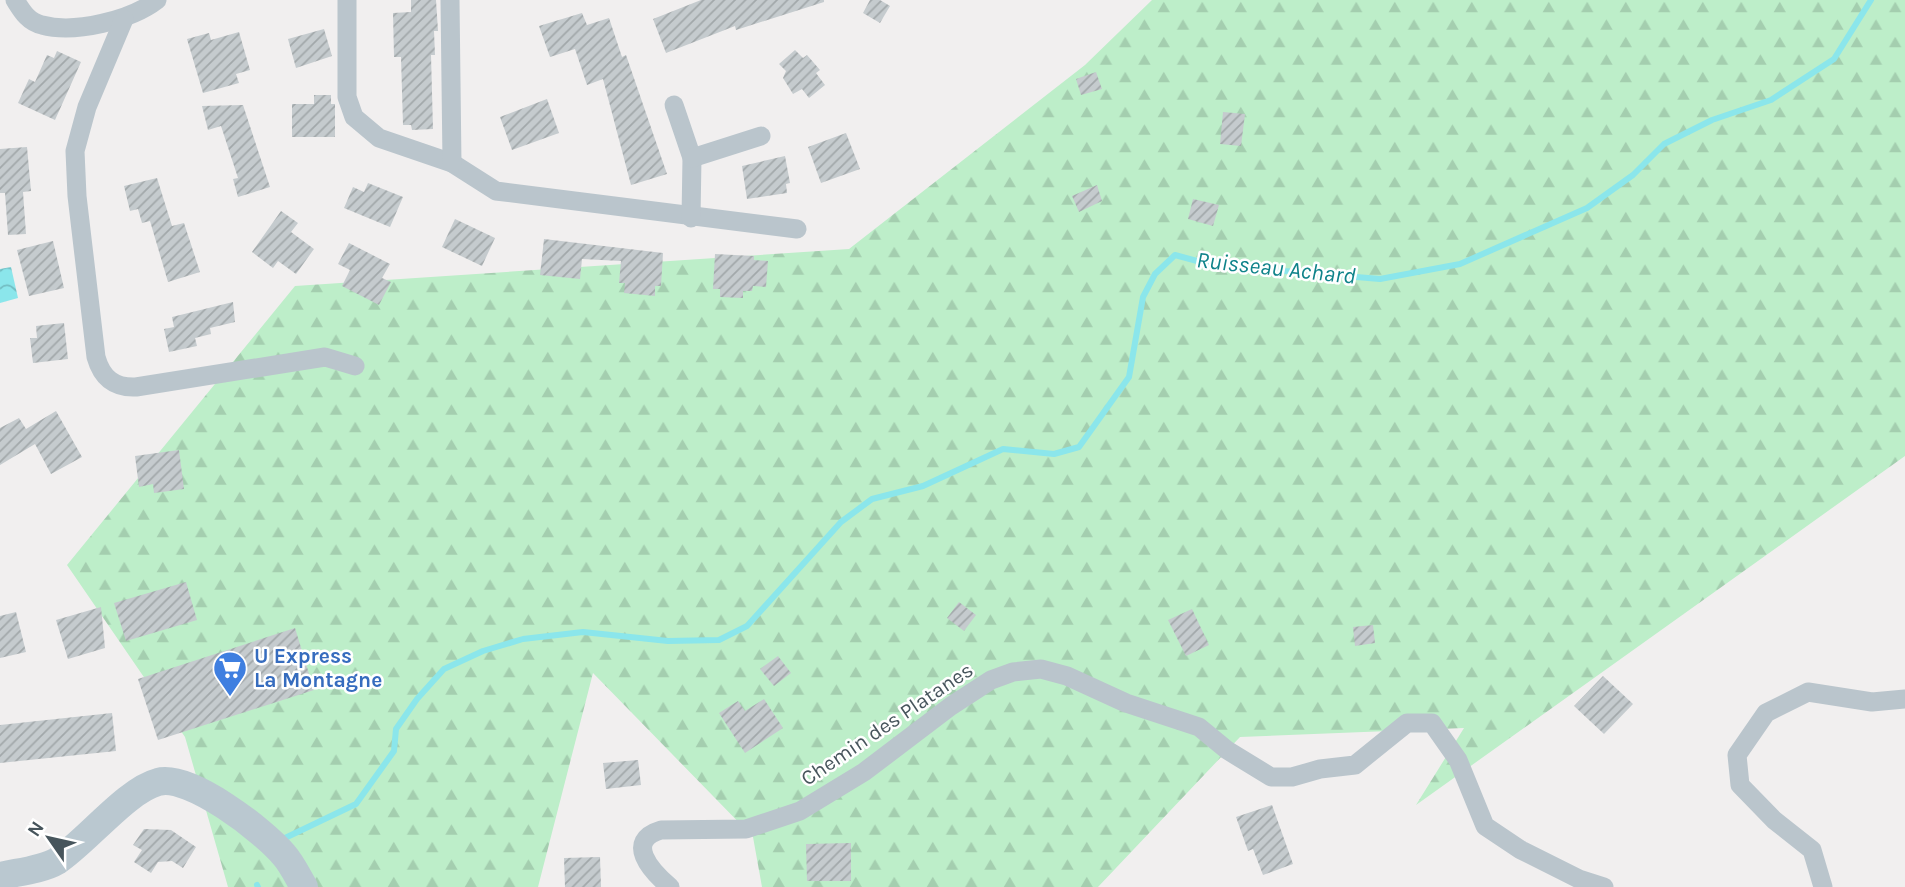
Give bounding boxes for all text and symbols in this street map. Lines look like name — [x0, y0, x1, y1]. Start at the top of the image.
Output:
water label: Ruisseau Achard — [1195, 246, 1357, 290]
place label: U Express La Montagne — [254, 644, 382, 692]
supermarket icon: U Express La Montagne — [211, 649, 249, 698]
street label: Chemin des Platanes — [796, 658, 978, 790]
north arrow — [14, 803, 84, 873]
text: N — [23, 817, 49, 841]

